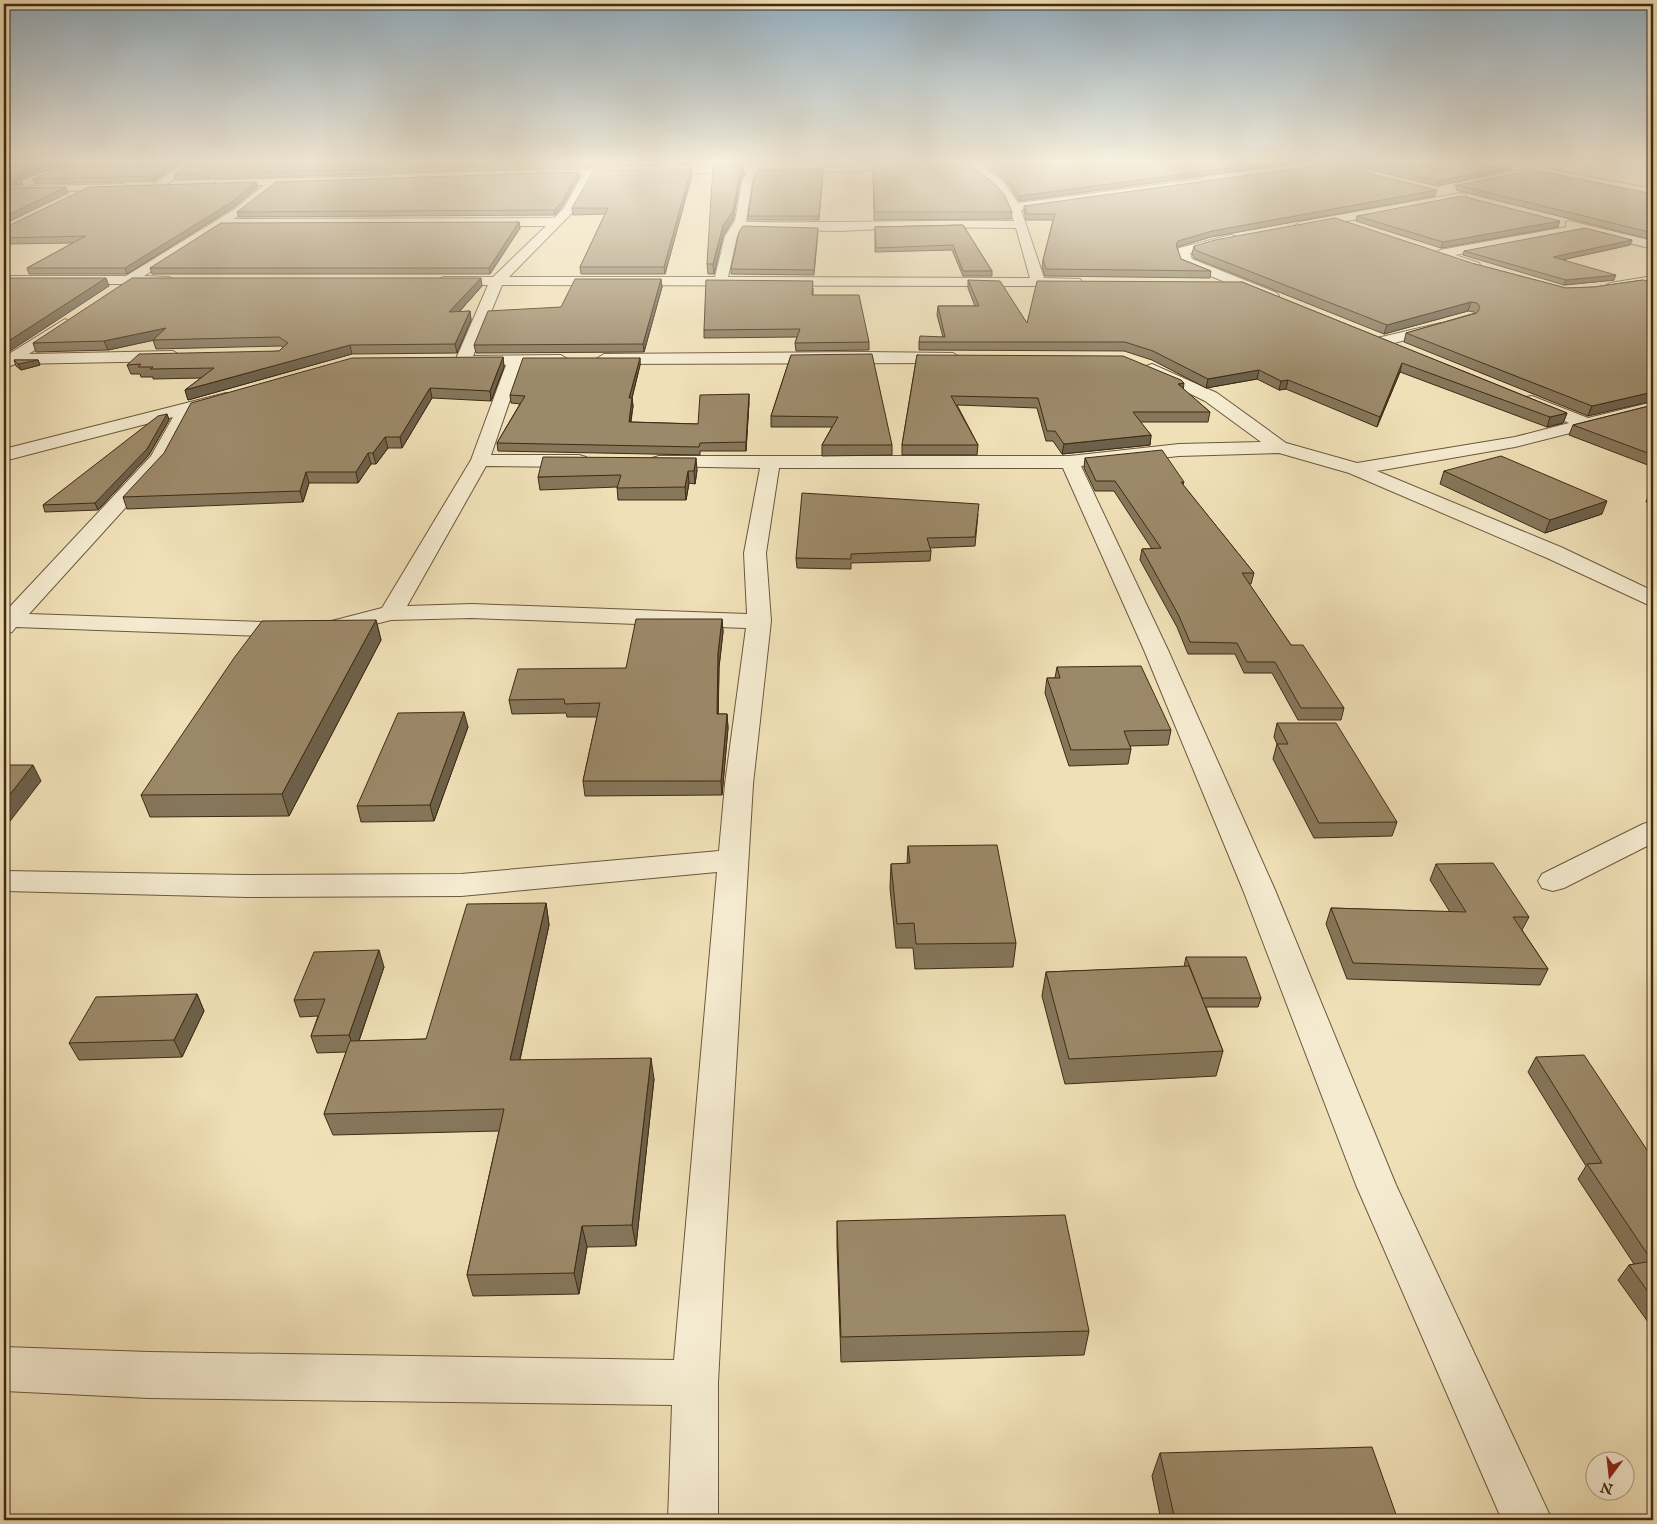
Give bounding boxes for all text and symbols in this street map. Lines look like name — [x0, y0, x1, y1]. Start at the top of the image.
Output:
north arrow — [1584, 1452, 1634, 1502]
text: N — [1599, 1477, 1616, 1498]

